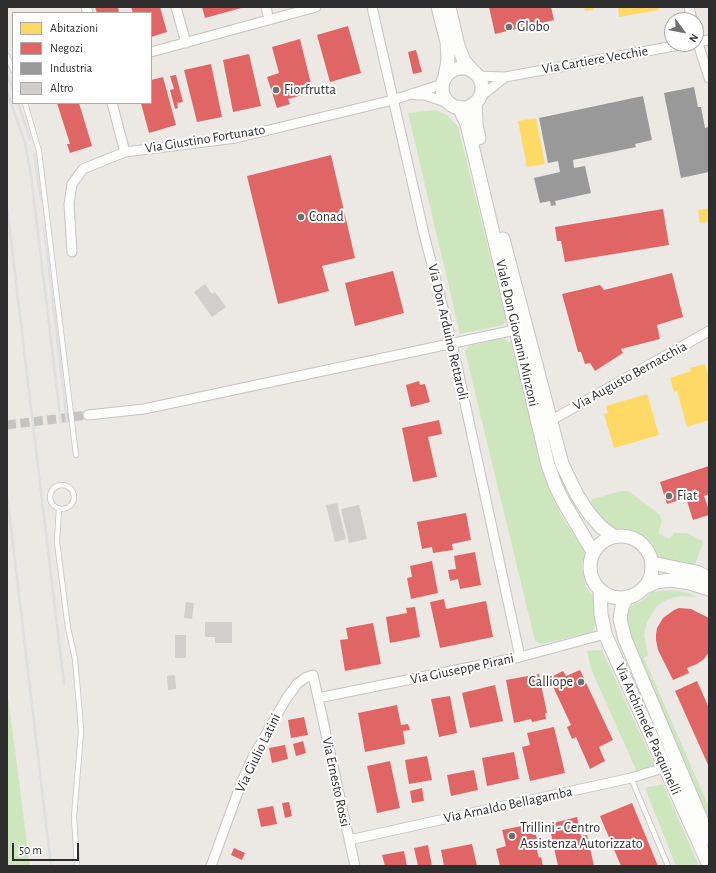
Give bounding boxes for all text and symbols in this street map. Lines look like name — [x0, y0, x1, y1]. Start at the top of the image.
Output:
legend — [12, 12, 152, 104]
north arrow — [664, 12, 704, 52]
place label: Globo — [517, 19, 550, 35]
text: Abitazioni — [50, 22, 98, 34]
marker: Globo — [504, 22, 514, 32]
text: N — [687, 32, 700, 44]
text: Negozi — [50, 42, 83, 54]
street label: Via Cartiere Vecchie — [541, 42, 649, 78]
text: Industria — [50, 62, 92, 74]
text: Altro — [50, 82, 73, 94]
place label: Fiorfrutta — [284, 82, 336, 98]
marker: Fiorfrutta — [271, 85, 281, 95]
street label: Via Giustino Fortunato — [144, 121, 266, 157]
place label: Conad — [309, 209, 344, 225]
marker: Conad — [296, 212, 306, 222]
street label: Viale Don Giovanni Minzoni — [492, 258, 542, 408]
street label: Via Don Arduino Rettaroli — [424, 262, 472, 402]
street label: Via Augusto Bernacchia — [570, 338, 690, 414]
place label: Fiat — [677, 488, 697, 504]
marker: Fiat — [664, 491, 674, 501]
street label: Via Giuseppe Pirani — [409, 650, 515, 688]
street label: Via Archimede Pasquinelli — [611, 661, 685, 797]
place label: Calliope — [528, 674, 573, 690]
marker: Calliope — [576, 677, 586, 687]
street label: Via Giulio Latini — [232, 711, 284, 795]
street label: Via Ernesto Rossi — [318, 736, 354, 828]
street label: Via Arnaldo Bellagamba — [442, 783, 574, 827]
place label: Trillini - Centro Assistenza Autorizzato — [520, 820, 643, 852]
marker: Trillini - Centro Assistenza Autorizzato — [507, 831, 517, 841]
scale bar — [14, 835, 81, 861]
text: 50 m — [19, 844, 42, 856]

